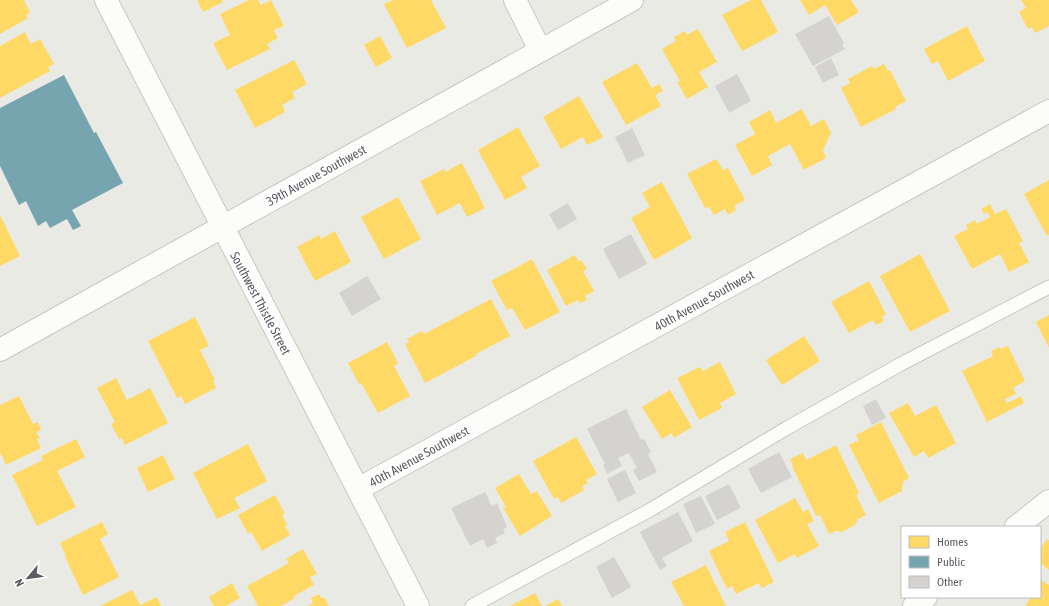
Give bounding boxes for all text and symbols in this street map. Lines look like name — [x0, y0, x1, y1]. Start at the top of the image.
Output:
street label: 39th Avenue Southwest — [264, 142, 369, 209]
street label: Southwest Thistle Street — [227, 249, 294, 357]
street label: 40th Avenue Southwest — [652, 267, 757, 334]
street label: 40th Avenue Southwest — [367, 423, 472, 490]
legend — [901, 526, 1041, 598]
text: Homes — [937, 535, 968, 549]
text: Public — [937, 555, 965, 569]
north arrow — [8, 558, 48, 598]
text: Other — [937, 575, 963, 589]
text: N — [12, 577, 26, 589]

